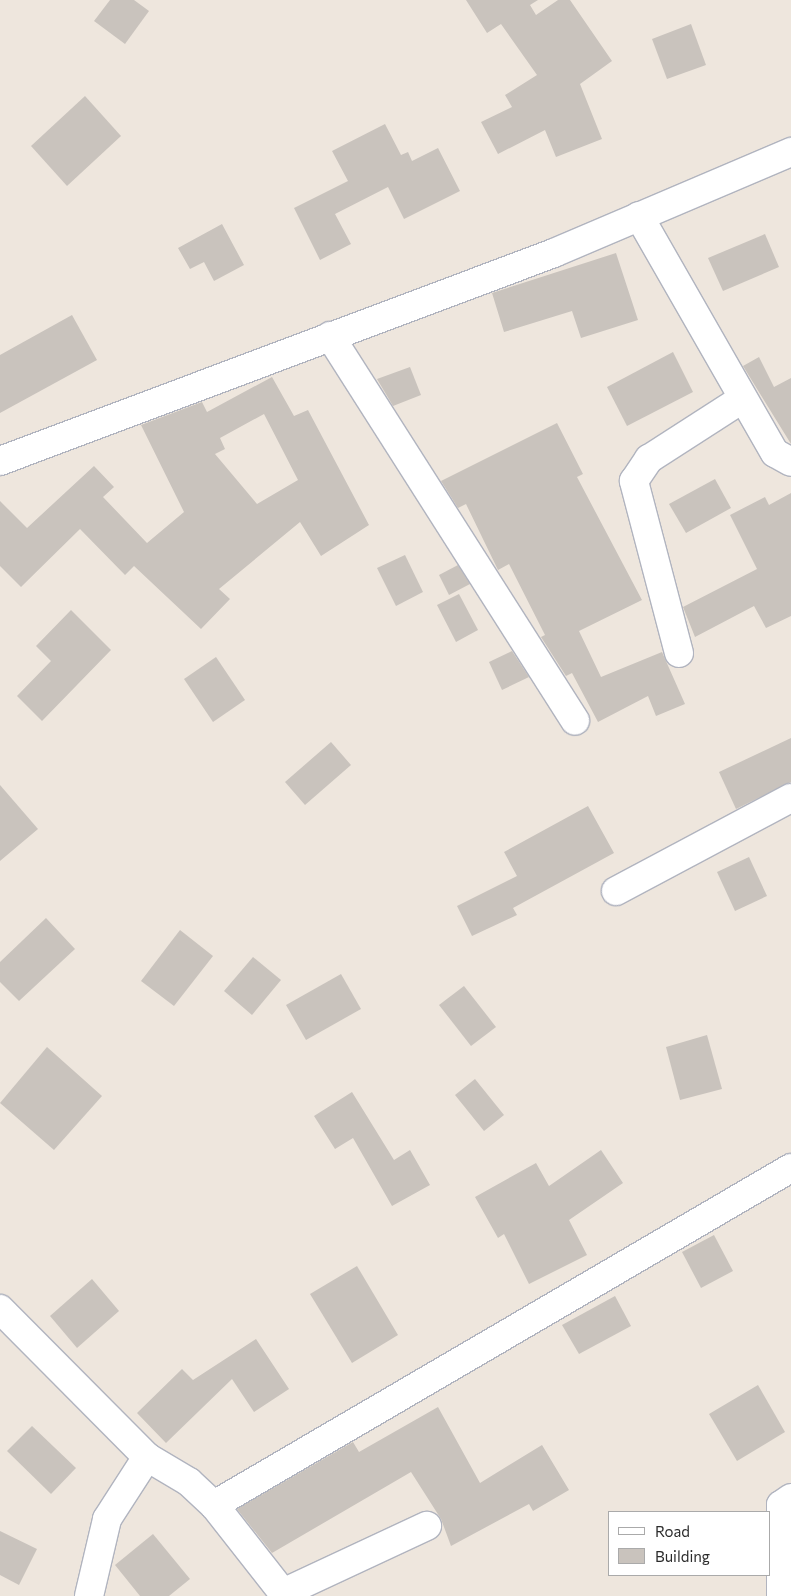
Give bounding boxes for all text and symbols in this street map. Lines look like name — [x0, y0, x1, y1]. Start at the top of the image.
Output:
legend — [608, 1511, 771, 1576]
text: Road — [655, 1522, 690, 1540]
text: Building — [655, 1547, 710, 1565]

